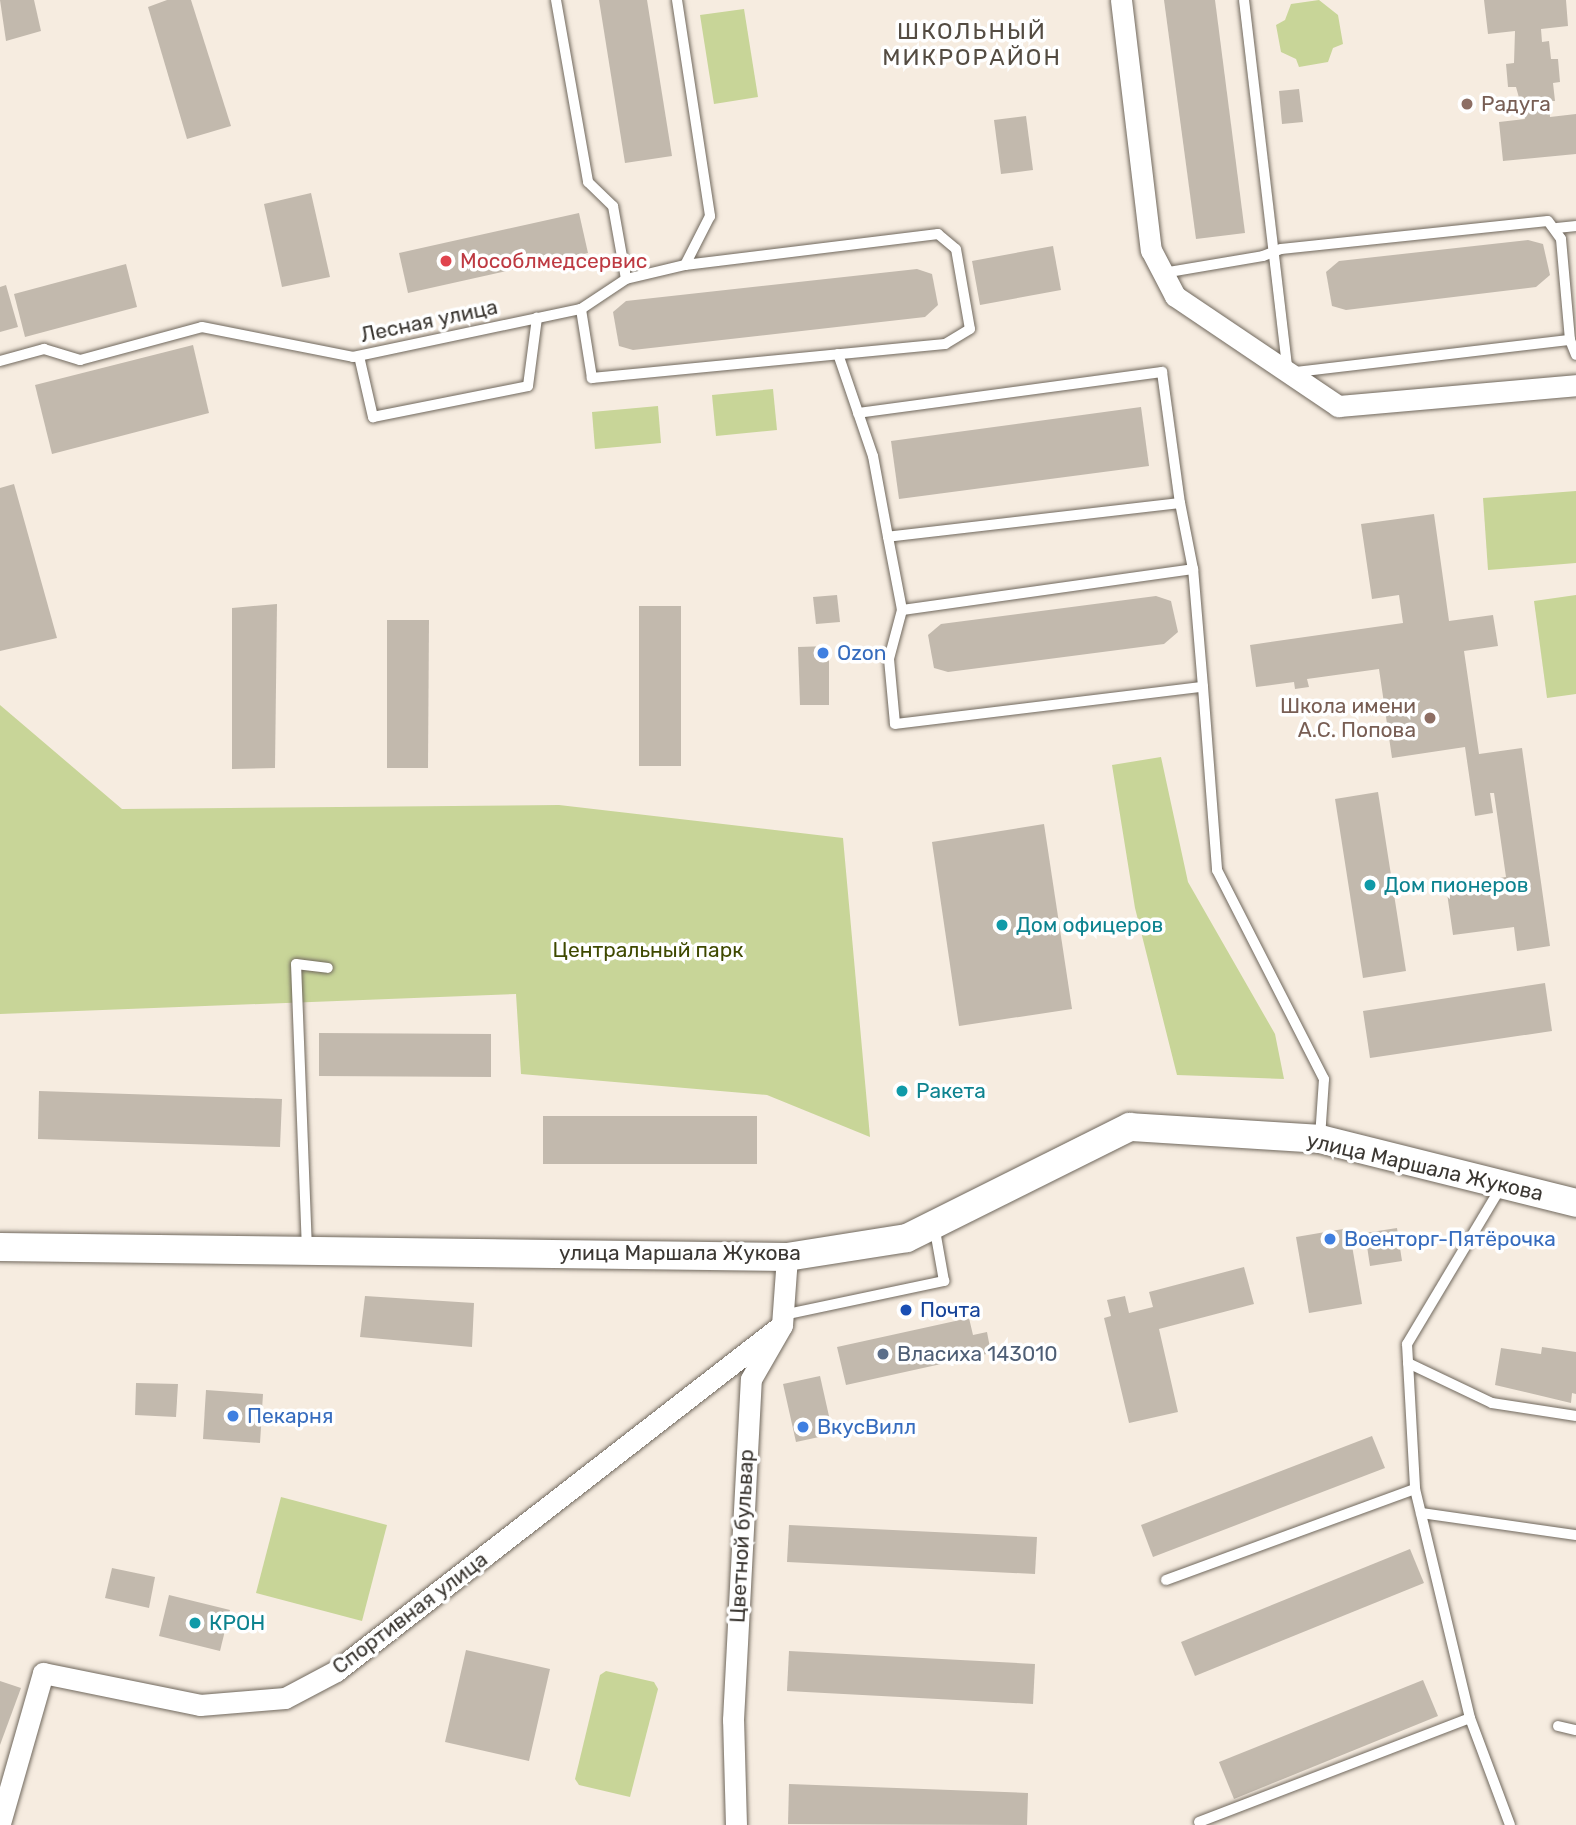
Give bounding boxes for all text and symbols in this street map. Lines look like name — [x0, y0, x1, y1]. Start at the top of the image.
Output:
district label: ШКОЛЬНЫЙ МИКРОРАЙОН — [883, 17, 1061, 71]
place label: Радуга — [1481, 91, 1551, 117]
marker: Радуга — [1459, 96, 1475, 112]
place label: Мособлмедсервис — [460, 248, 647, 274]
marker: Мособлмедсервис — [438, 253, 454, 269]
street label: Лесная улица — [358, 294, 500, 348]
place label: Ozon — [837, 640, 887, 666]
marker: Ozon — [815, 645, 831, 661]
place label: Школа имени А.С. Попова — [1280, 693, 1416, 743]
marker: Школа имени А.С. Попова — [1422, 710, 1438, 726]
place label: Дом пионеров — [1384, 872, 1529, 898]
marker: Дом пионеров — [1362, 877, 1378, 893]
place label: Дом офицеров — [1016, 912, 1163, 938]
marker: Дом офицеров — [994, 917, 1010, 933]
park label: Центральный парк — [553, 937, 743, 963]
place label: Ракета — [916, 1078, 986, 1104]
marker: Ракета — [894, 1083, 910, 1099]
street label: улица Маршала Жукова — [1304, 1128, 1546, 1206]
place label: Военторг-Пятёрочка — [1344, 1226, 1556, 1252]
marker: Военторг-Пятёрочка — [1322, 1231, 1338, 1247]
street label: улица Маршала Жукова — [559, 1240, 801, 1266]
place label: Почта — [920, 1297, 981, 1323]
marker: Почта — [898, 1302, 914, 1318]
place label: Власиха 143010 — [897, 1341, 1058, 1367]
marker: Власиха 143010 — [875, 1346, 891, 1362]
place label: Пекарня — [247, 1403, 333, 1429]
marker: Пекарня — [225, 1408, 241, 1424]
place label: ВкусВилл — [817, 1414, 916, 1440]
marker: ВкусВилл — [795, 1419, 811, 1435]
street label: Цветной бульвар — [725, 1448, 759, 1624]
street label: Спортивная улица — [327, 1546, 493, 1680]
place label: КРОН — [209, 1610, 265, 1636]
marker: КРОН — [187, 1615, 203, 1631]

